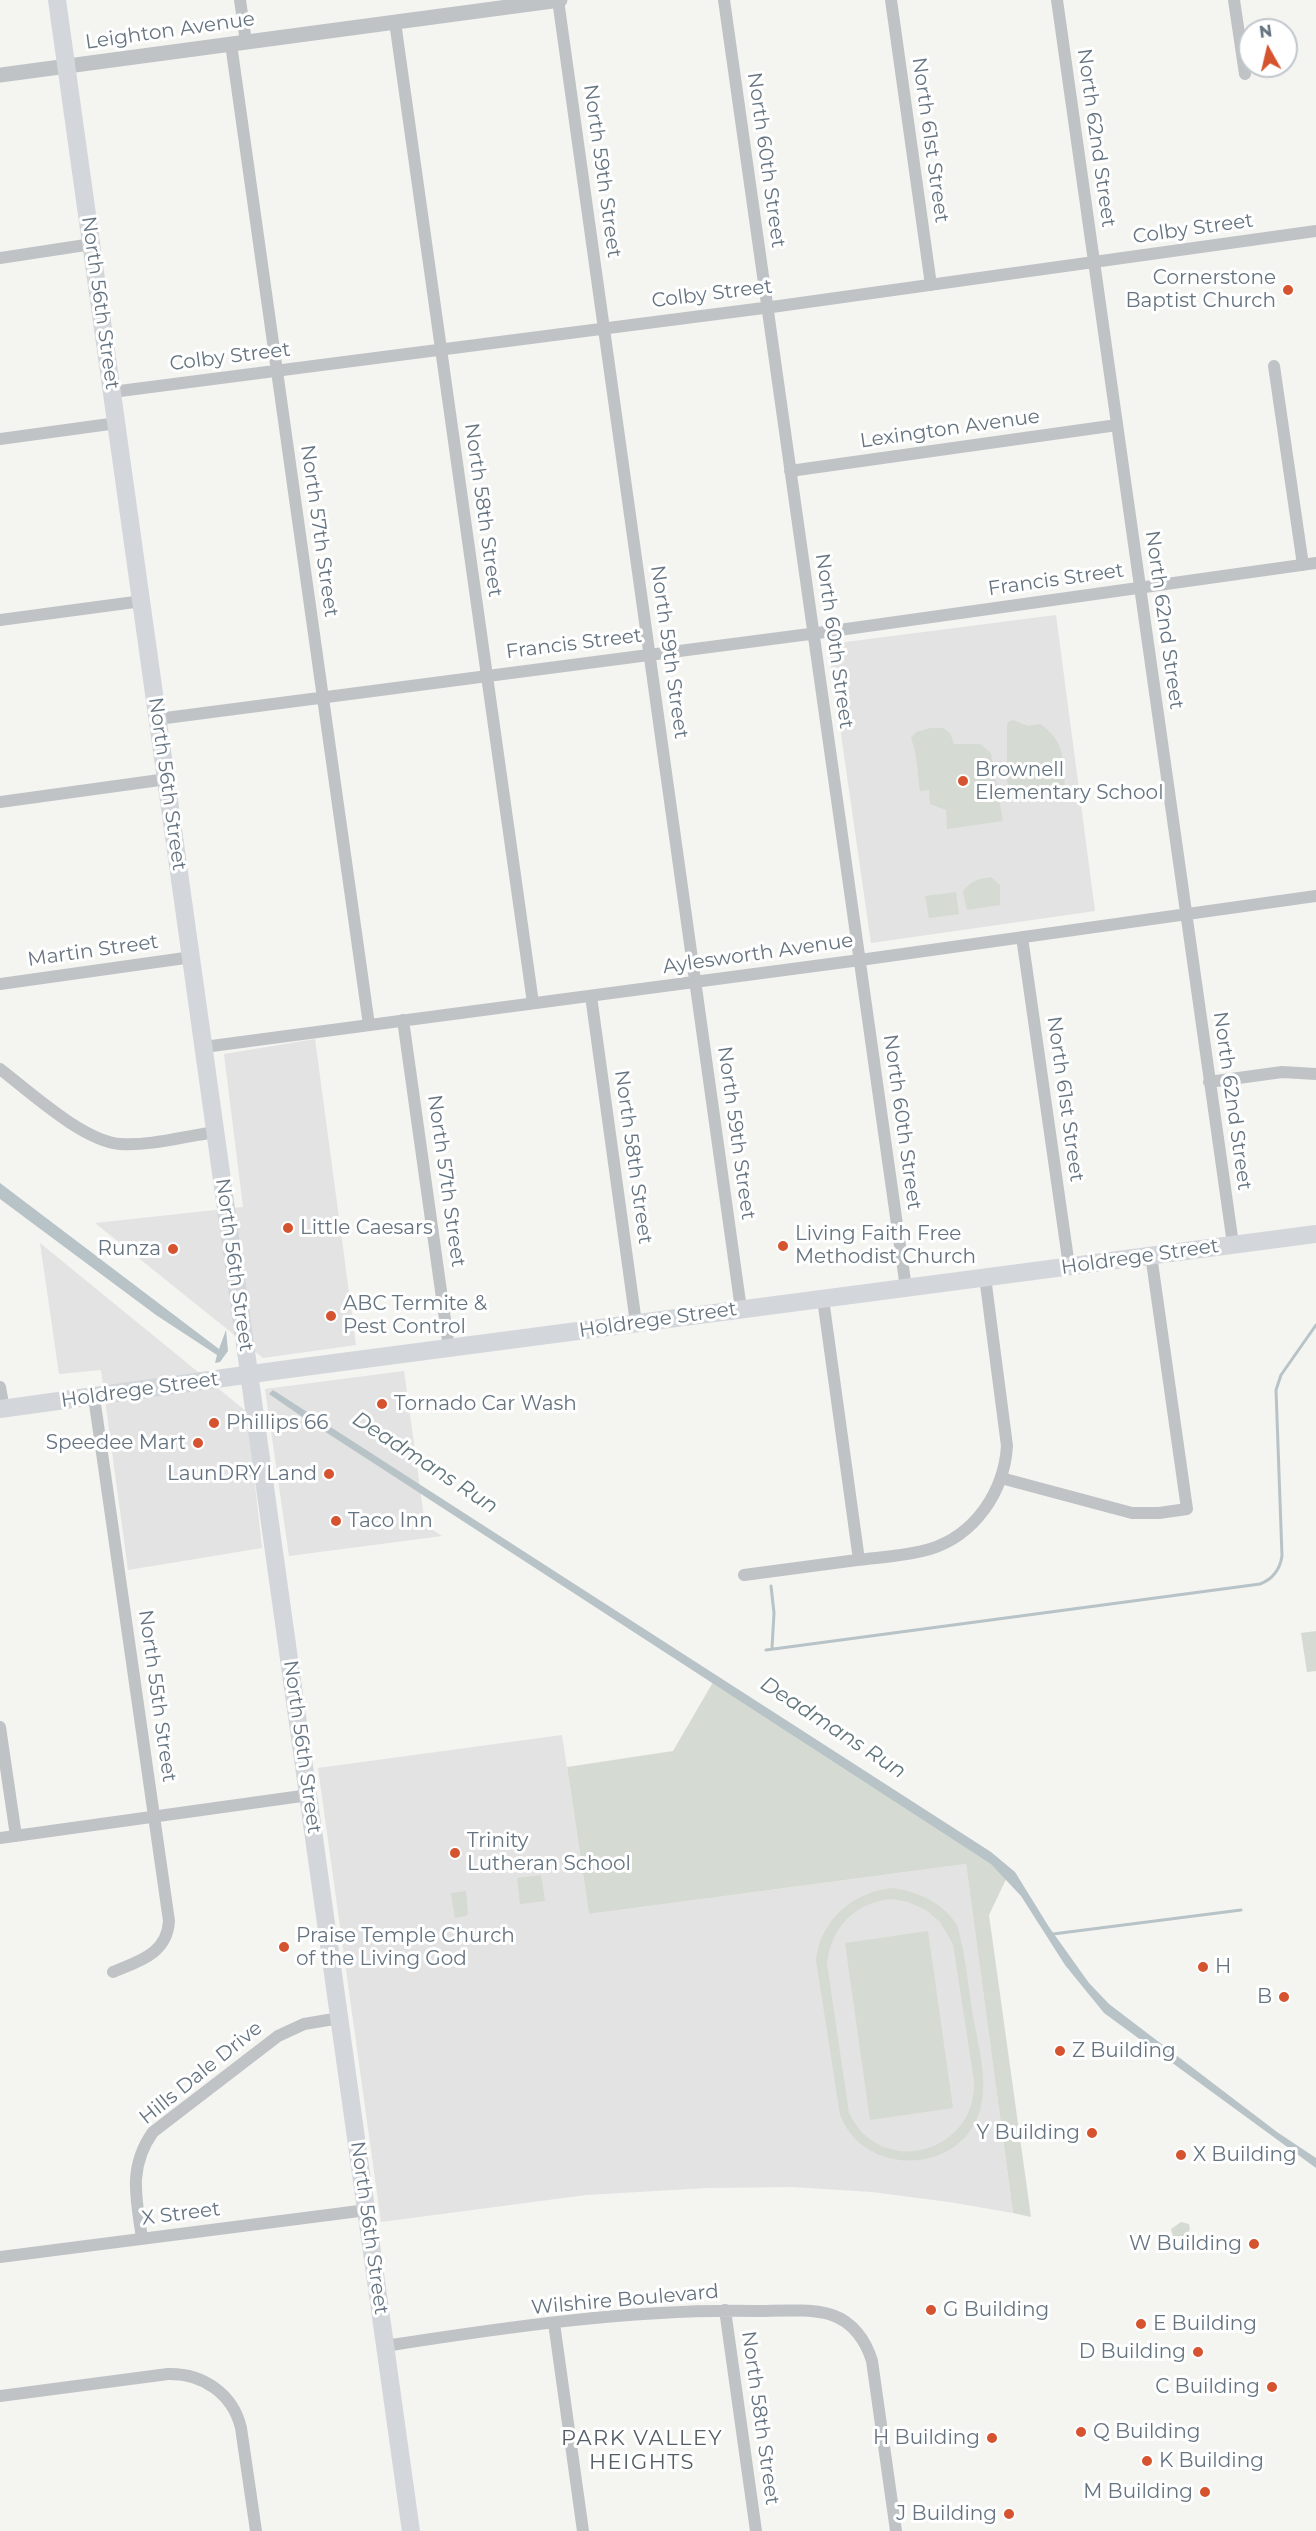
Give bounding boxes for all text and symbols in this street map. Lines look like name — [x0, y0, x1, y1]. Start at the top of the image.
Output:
street label: Leighton Avenue — [84, 7, 256, 55]
north arrow — [1238, 18, 1298, 78]
text: N — [1258, 21, 1273, 42]
street label: North 62nd Street — [1072, 47, 1120, 229]
street label: North 61st Street — [906, 56, 954, 224]
street label: North 60th Street — [742, 71, 790, 249]
street label: North 59th Street — [578, 83, 626, 259]
street label: Colby Street — [1131, 209, 1255, 249]
street label: North 56th Street — [76, 215, 124, 391]
place label: Cornerstone Baptist Church — [1125, 266, 1276, 313]
street label: Colby Street — [650, 275, 774, 313]
marker: Cornerstone Baptist Church — [1281, 283, 1295, 297]
street label: Colby Street — [168, 338, 292, 376]
street label: Lexington Avenue — [859, 405, 1041, 453]
street label: North 58th Street — [459, 421, 507, 599]
street label: North 57th Street — [295, 443, 343, 619]
street label: North 62nd Street — [1140, 529, 1188, 711]
street label: North 60th Street — [810, 552, 858, 730]
street label: Francis Street — [987, 559, 1125, 601]
street label: North 59th Street — [645, 564, 693, 740]
street label: Francis Street — [505, 624, 643, 664]
street label: North 56th Street — [143, 696, 191, 872]
place label: Brownell Elementary School — [975, 758, 1164, 805]
marker: Brownell Elementary School — [956, 774, 970, 788]
street label: Aylesworth Avenue — [661, 929, 855, 979]
street label: Martin Street — [26, 930, 160, 972]
street label: North 62nd Street — [1208, 1010, 1256, 1192]
street label: North 61st Street — [1041, 1015, 1089, 1183]
street label: North 60th Street — [878, 1033, 926, 1211]
street label: North 59th Street — [712, 1045, 760, 1221]
street label: North 58th Street — [609, 1068, 657, 1246]
street label: North 57th Street — [422, 1093, 470, 1269]
street label: North 56th Street — [210, 1177, 258, 1353]
place label: Little Caesars — [300, 1216, 433, 1240]
marker: Little Caesars — [281, 1221, 295, 1235]
place label: Living Faith Free Methodist Church — [795, 1222, 976, 1269]
street label: Holdrege Street — [1060, 1234, 1220, 1280]
place label: Runza — [98, 1237, 161, 1261]
marker: Living Faith Free Methodist Church — [776, 1239, 790, 1253]
marker: Runza — [166, 1242, 180, 1256]
place label: ABC Termite & Pest Control — [343, 1292, 487, 1339]
street label: Holdrege Street — [578, 1297, 738, 1343]
marker: ABC Termite & Pest Control — [324, 1309, 338, 1323]
street label: Holdrege Street — [60, 1367, 220, 1413]
place label: Tornado Car Wash — [394, 1392, 577, 1416]
marker: Tornado Car Wash — [375, 1397, 389, 1411]
water label: Deadmans Run — [347, 1407, 503, 1519]
place label: Phillips 66 — [226, 1411, 328, 1435]
marker: Phillips 66 — [207, 1416, 221, 1430]
place label: Speedee Mart — [46, 1431, 186, 1455]
marker: Speedee Mart — [191, 1436, 205, 1450]
place label: LaunDRY Land — [167, 1462, 317, 1486]
marker: LaunDRY Land — [322, 1467, 336, 1481]
place label: Taco Inn — [348, 1509, 433, 1533]
marker: Taco Inn — [329, 1514, 343, 1528]
street label: North 55th Street — [133, 1608, 181, 1784]
street label: North 56th Street — [278, 1659, 326, 1835]
water label: Deadmans Run — [755, 1672, 911, 1784]
place label: Trinity Lutheran School — [467, 1829, 631, 1876]
marker: Trinity Lutheran School — [448, 1846, 462, 1860]
place label: Praise Temple Church of the Living God — [296, 1924, 515, 1971]
marker: Praise Temple Church of the Living God — [277, 1940, 291, 1954]
place label: H — [1215, 1955, 1231, 1979]
marker: H — [1196, 1960, 1210, 1974]
place label: B — [1257, 1985, 1272, 2009]
marker: B — [1277, 1990, 1291, 2004]
street label: Hills Dale Drive — [135, 2016, 267, 2130]
place label: Z Building — [1072, 2039, 1176, 2063]
marker: Z Building — [1053, 2044, 1067, 2058]
place label: Y Building — [977, 2121, 1080, 2145]
marker: Y Building — [1085, 2126, 1099, 2140]
street label: North 56th Street — [345, 2140, 393, 2316]
place label: X Building — [1193, 2143, 1297, 2167]
marker: X Building — [1174, 2148, 1188, 2162]
street label: X Street — [140, 2197, 222, 2231]
place label: W Building — [1129, 2232, 1242, 2256]
marker: W Building — [1247, 2237, 1261, 2251]
street label: Wilshire Boulevard — [530, 2280, 720, 2320]
place label: G Building — [943, 2298, 1049, 2322]
marker: G Building — [924, 2303, 938, 2317]
place label: E Building — [1153, 2312, 1257, 2336]
marker: E Building — [1134, 2317, 1148, 2331]
street label: North 58th Street — [736, 2329, 784, 2507]
place label: D Building — [1079, 2340, 1186, 2364]
marker: D Building — [1191, 2345, 1205, 2359]
place label: C Building — [1155, 2375, 1260, 2399]
marker: C Building — [1265, 2380, 1279, 2394]
place label: Q Building — [1093, 2420, 1200, 2444]
marker: Q Building — [1074, 2425, 1088, 2439]
district label: PARK VALLEY HEIGHTS — [561, 2426, 723, 2476]
place label: H Building — [873, 2426, 980, 2450]
marker: H Building — [985, 2431, 999, 2445]
place label: K Building — [1159, 2449, 1264, 2473]
marker: K Building — [1140, 2454, 1154, 2468]
place label: M Building — [1083, 2480, 1193, 2504]
marker: M Building — [1198, 2485, 1212, 2499]
place label: J Building — [896, 2502, 997, 2526]
marker: J Building — [1002, 2507, 1016, 2521]

